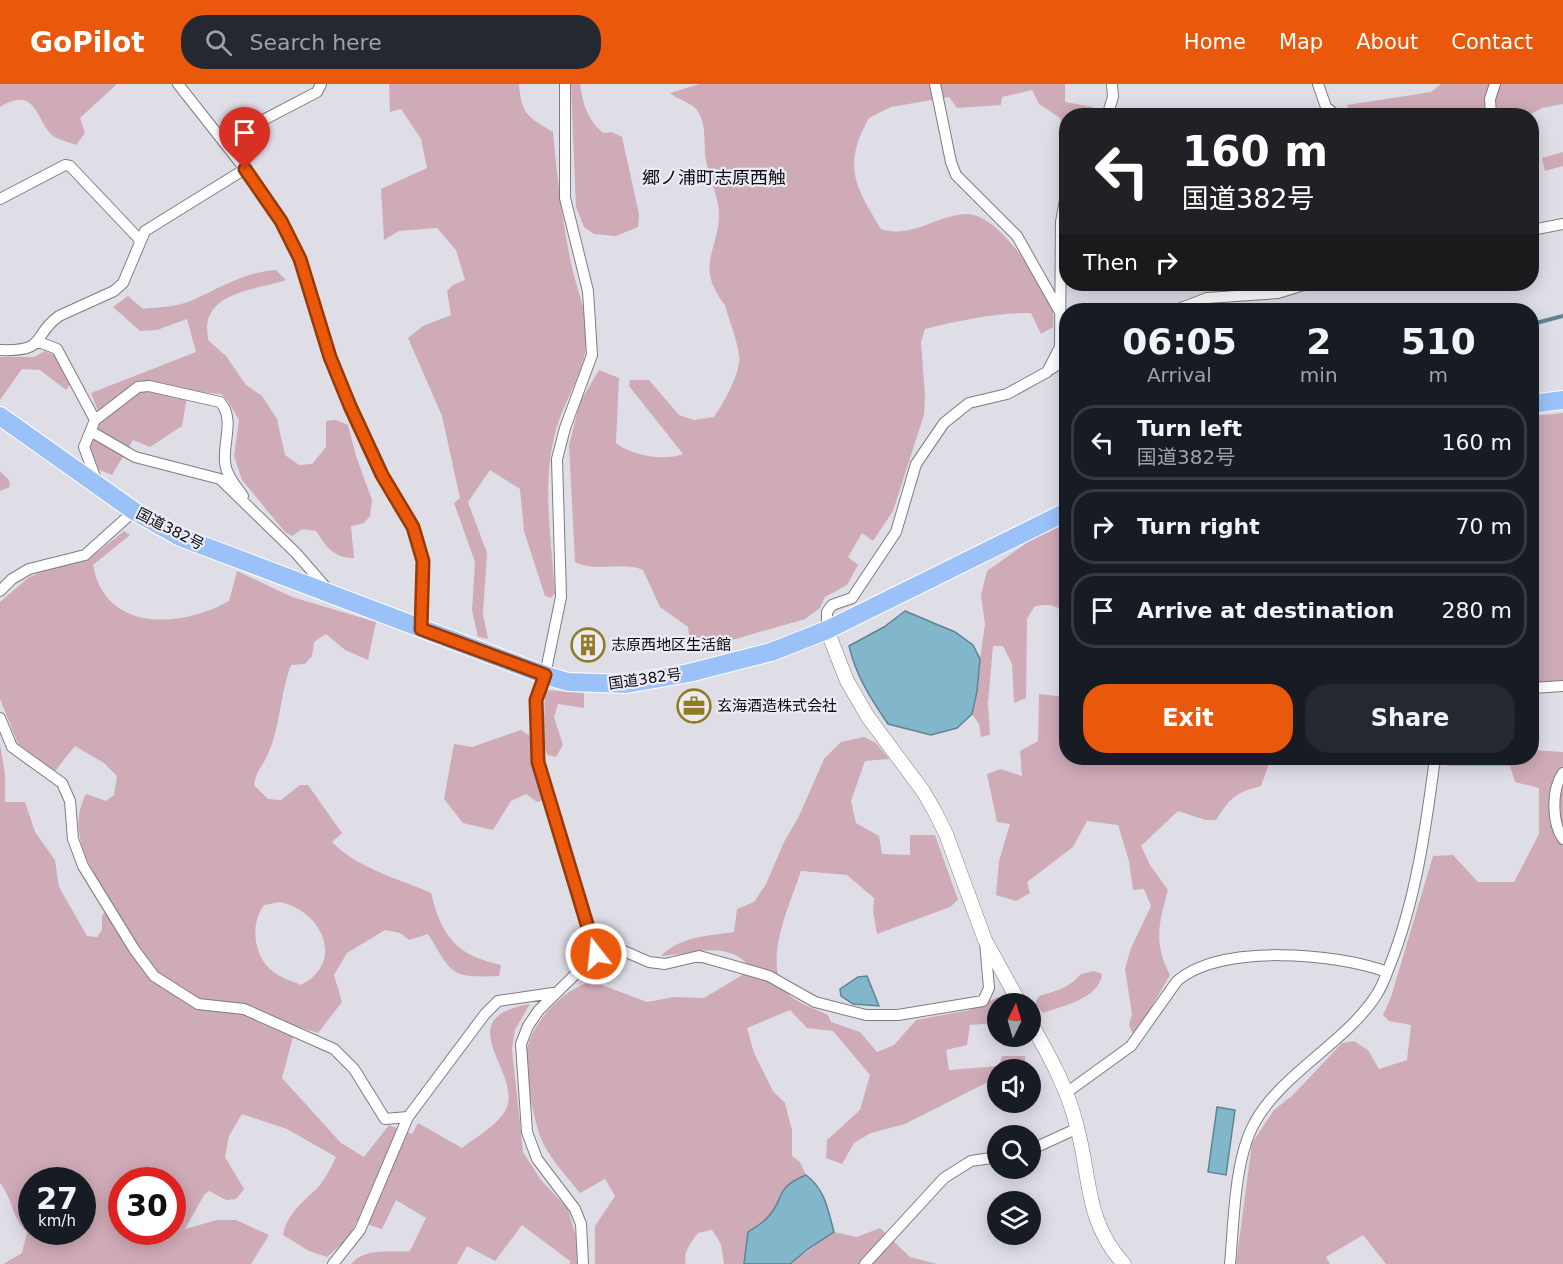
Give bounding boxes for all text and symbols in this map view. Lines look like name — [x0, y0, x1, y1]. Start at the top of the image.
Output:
search box — [181, 15, 601, 69]
text: GoPilot — [30, 26, 145, 59]
icon: search — [202, 26, 235, 59]
text: Search here — [250, 30, 382, 55]
text: Home — [1184, 30, 1246, 54]
text: Map — [1279, 30, 1323, 54]
text: About — [1356, 30, 1418, 54]
text: Contact — [1451, 30, 1533, 54]
pin — [219, 107, 270, 169]
icon: arrive — [228, 116, 261, 149]
text: 160 m — [1182, 127, 1328, 176]
icon: left — [1083, 132, 1161, 210]
district label: 郷ノ浦町志原西触 — [642, 167, 786, 188]
text: 国道382号 — [1182, 183, 1315, 214]
icon: right — [1150, 246, 1183, 279]
text: Then — [1083, 250, 1138, 275]
text: 06:05 — [1122, 321, 1237, 362]
text: 2 — [1306, 321, 1331, 362]
text: 510 — [1401, 321, 1476, 362]
text: Arrival — [1147, 363, 1212, 387]
text: min — [1300, 363, 1338, 387]
text: m — [1429, 363, 1448, 387]
text: Turn left — [1137, 416, 1242, 441]
icon: left — [1086, 426, 1119, 459]
text: 160 m — [1442, 430, 1512, 455]
text: 国道382号 — [1137, 445, 1235, 469]
street label: 国道382号 — [133, 504, 207, 554]
icon: right — [1086, 510, 1119, 543]
text: Turn right — [1137, 514, 1260, 539]
text: 70 m — [1456, 514, 1512, 539]
icon: arrive — [1086, 594, 1119, 627]
text: Arrive at destination — [1137, 598, 1394, 623]
text: 280 m — [1442, 598, 1512, 623]
building icon: 志原西地区生活館 — [570, 627, 606, 663]
place label: 志原西地区生活館 — [611, 636, 731, 654]
street label: 国道382号 — [607, 665, 683, 693]
button: Exit — [1083, 684, 1293, 753]
button: Share — [1305, 684, 1515, 753]
office icon: 玄海酒造株式会社 — [676, 688, 712, 724]
place label: 玄海酒造株式会社 — [717, 697, 837, 715]
position arrow — [564, 922, 628, 986]
north arrow — [987, 993, 1041, 1047]
map controls — [987, 993, 1041, 1245]
button: sound — [987, 1059, 1041, 1113]
button: search — [987, 1125, 1041, 1179]
speed limit sign: 30 — [108, 1167, 186, 1245]
text: 27 — [36, 1181, 78, 1216]
button: layers — [987, 1191, 1041, 1245]
text: km/h — [38, 1212, 76, 1230]

